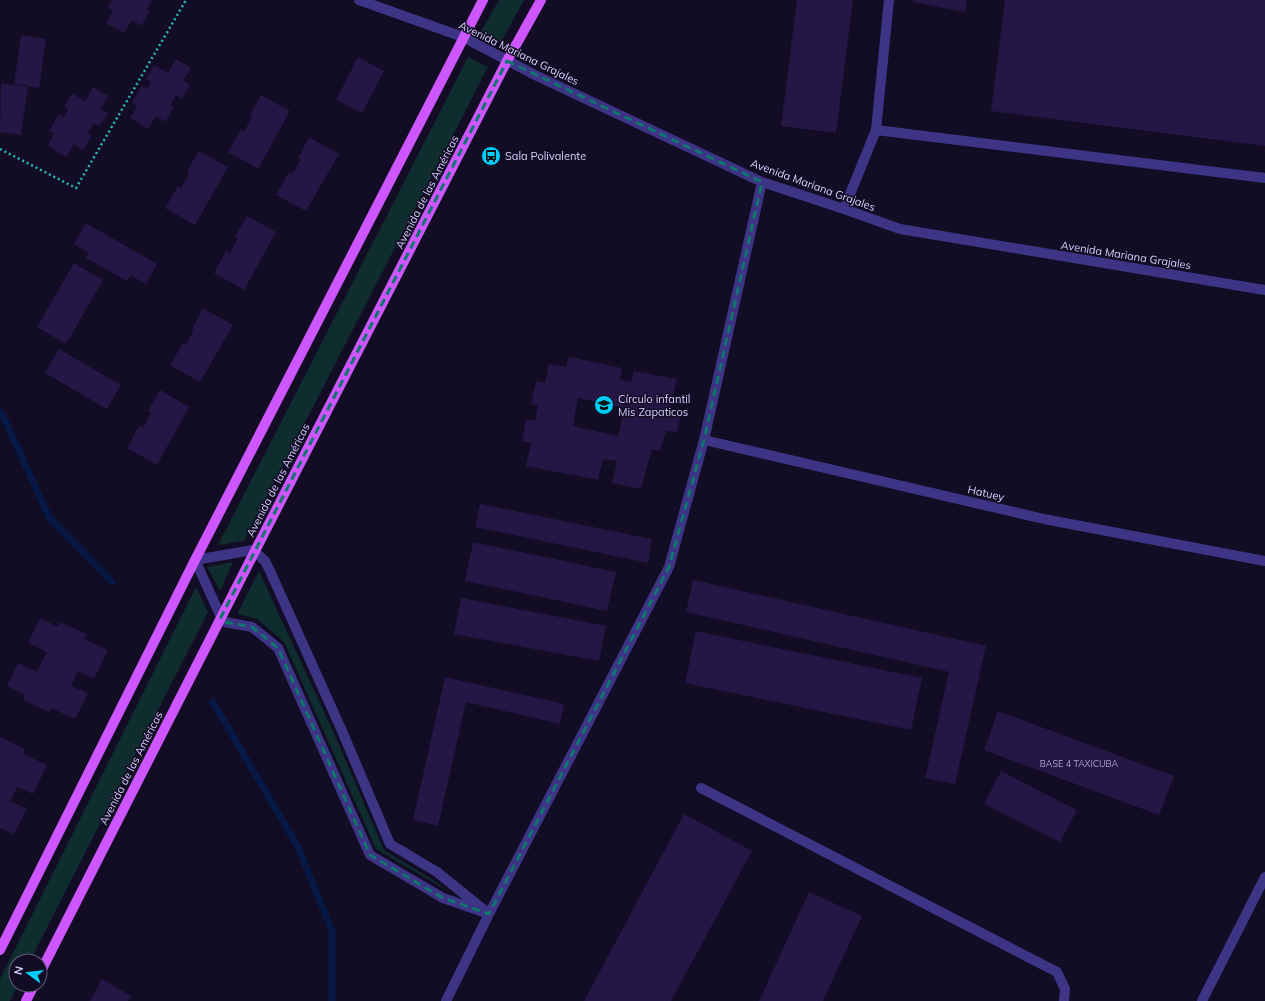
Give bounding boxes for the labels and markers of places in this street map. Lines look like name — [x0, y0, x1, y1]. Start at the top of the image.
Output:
bus stop icon: Sala Polivalente — [480, 145, 502, 167]
place label: Sala Polivalente — [505, 149, 586, 163]
place label: Círculo infantil Mis Zapaticos — [618, 392, 691, 419]
school or university icon: Círculo infantil Mis Zapaticos — [593, 394, 615, 416]

